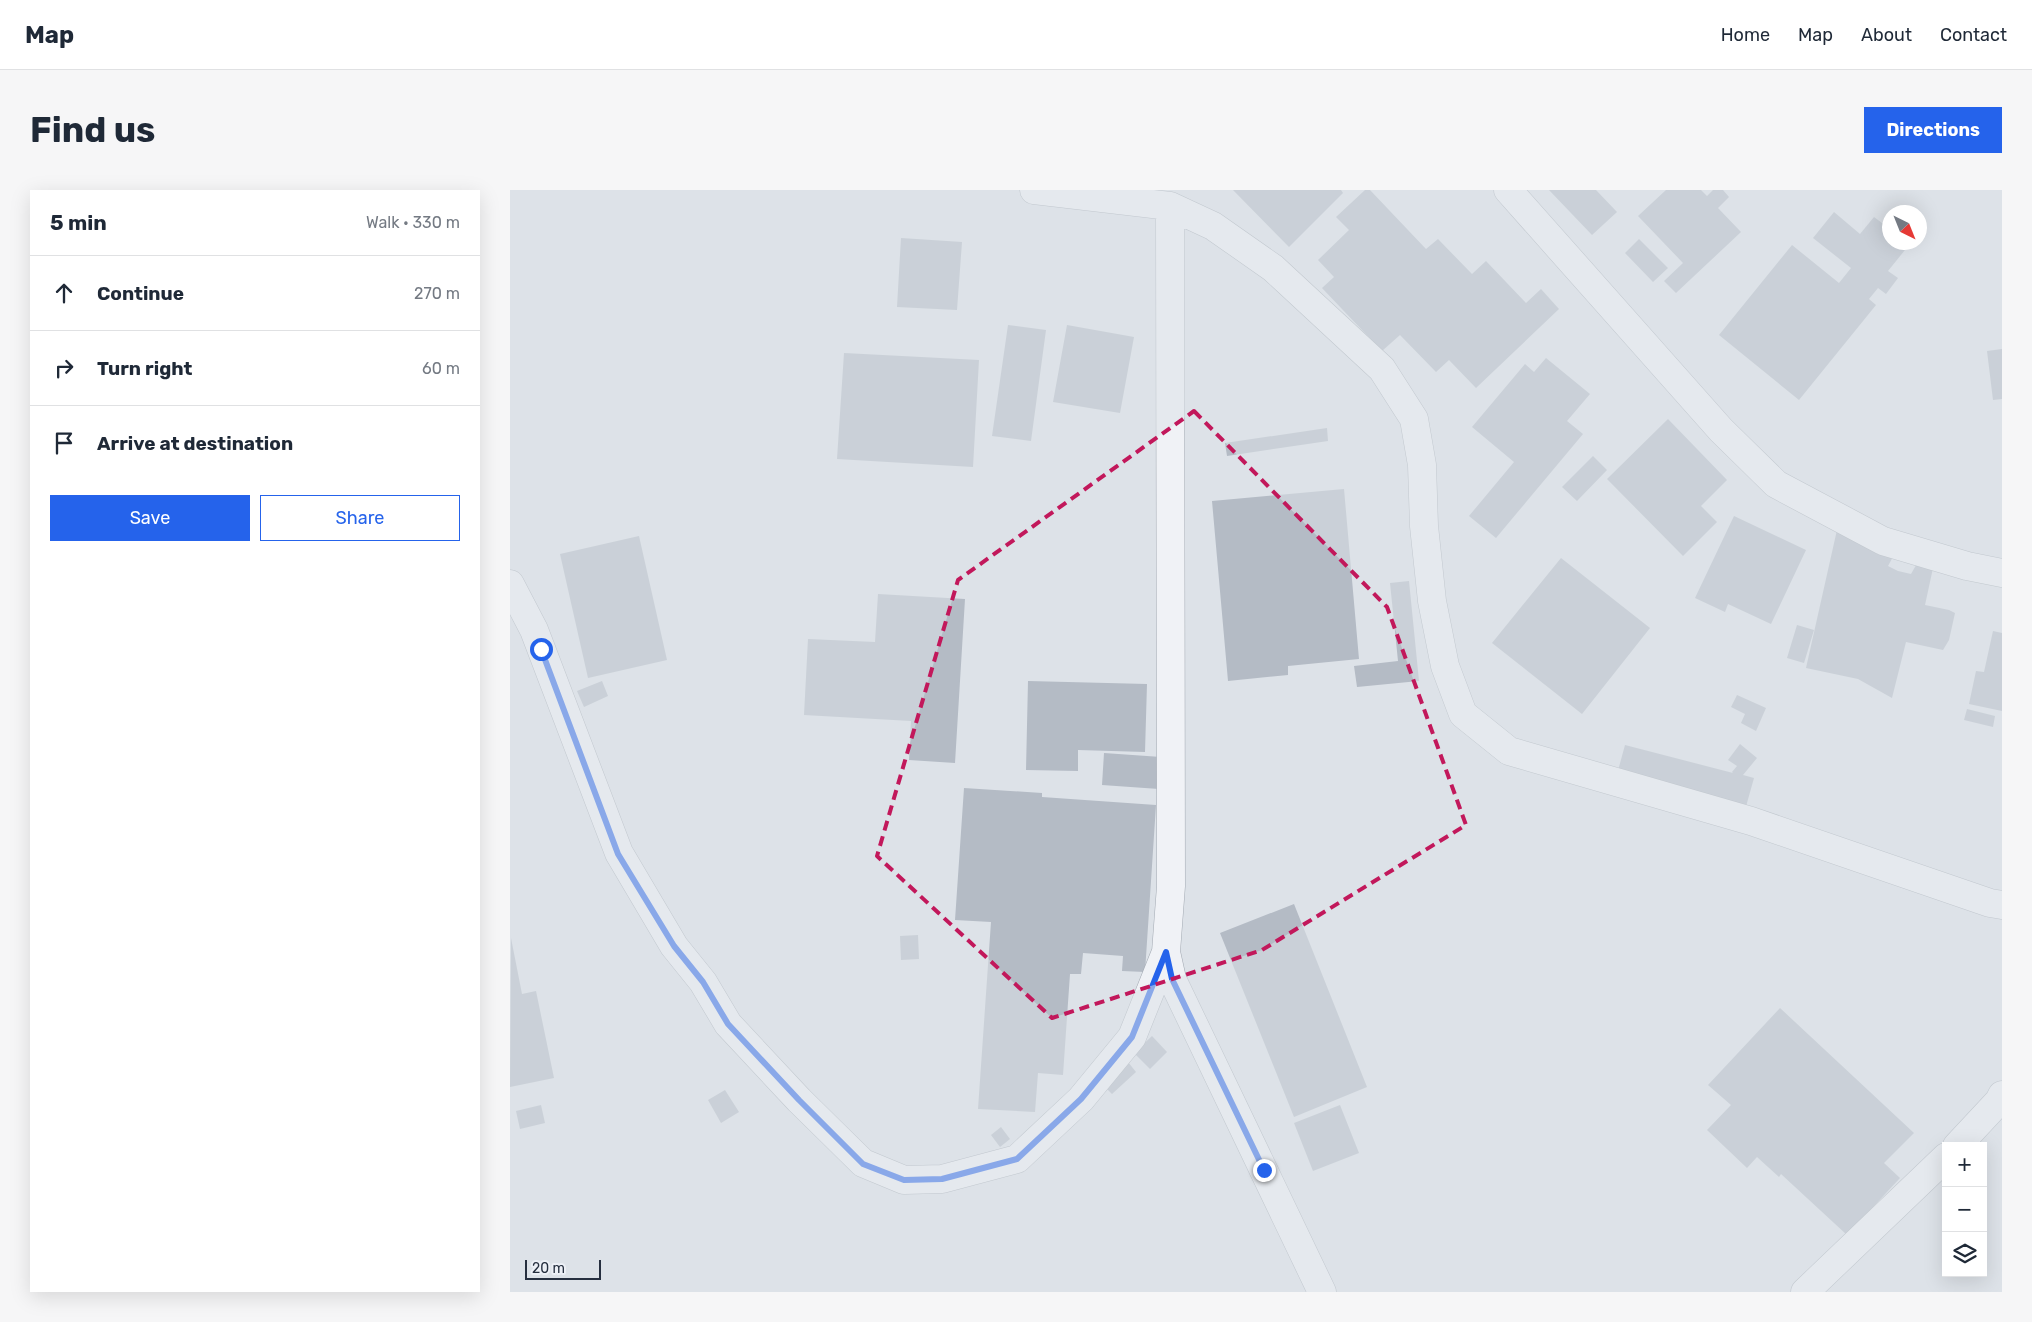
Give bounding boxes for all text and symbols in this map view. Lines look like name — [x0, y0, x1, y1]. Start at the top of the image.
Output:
text: Map — [25, 21, 74, 49]
text: Home — [1721, 24, 1770, 46]
text: Map — [1798, 24, 1833, 46]
text: About — [1861, 24, 1912, 46]
text: Contact — [1940, 24, 2007, 46]
button: Directions — [1864, 107, 2002, 153]
text: Find us — [30, 109, 155, 151]
north arrow — [1882, 205, 1927, 250]
text: 5 min — [50, 210, 107, 235]
text: Walk · 330 m — [366, 213, 460, 232]
icon: ahead — [50, 279, 78, 307]
text: Continue — [97, 282, 184, 305]
text: 270 m — [414, 284, 460, 303]
icon: right — [50, 354, 78, 382]
text: Turn right — [97, 357, 192, 380]
text: 60 m — [422, 359, 460, 378]
icon: arrive — [50, 429, 78, 457]
text: Arrive at destination — [97, 432, 293, 455]
button: Save — [50, 495, 250, 541]
button: Share — [260, 495, 460, 541]
route start — [530, 638, 553, 661]
map controls — [1942, 1142, 1987, 1277]
button: + — [1942, 1142, 1987, 1187]
route end — [1253, 1159, 1276, 1182]
button: − — [1942, 1187, 1987, 1232]
button: layers — [1942, 1232, 1987, 1277]
scale bar — [525, 1257, 601, 1280]
text: 20 m — [532, 1260, 565, 1277]

